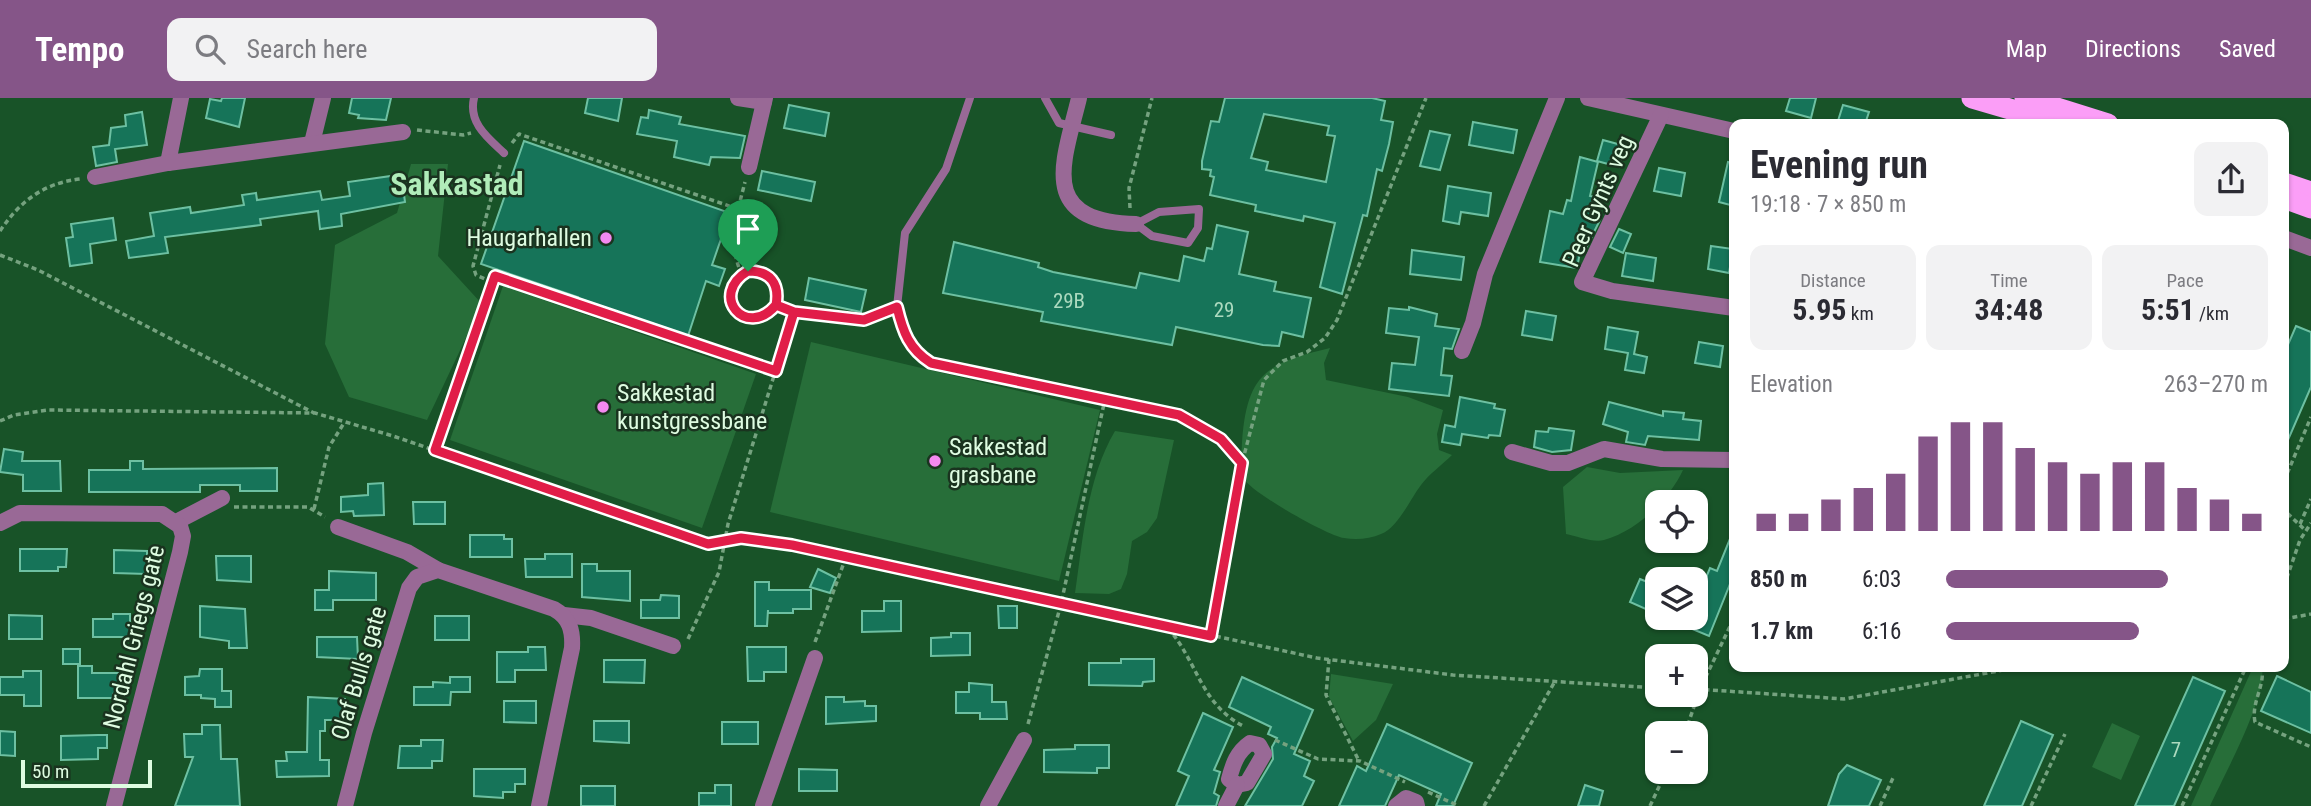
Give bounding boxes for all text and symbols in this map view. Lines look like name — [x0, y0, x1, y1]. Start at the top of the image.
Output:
search box — [167, 18, 657, 81]
text: Tempo — [35, 30, 125, 69]
icon: search — [191, 30, 229, 68]
text: Search here — [247, 34, 367, 64]
text: Map — [2006, 35, 2047, 63]
text: Directions — [2085, 35, 2181, 63]
text: Saved — [2219, 35, 2276, 63]
street label: Peer Gynts veg — [1557, 131, 1639, 271]
button: share — [2194, 142, 2268, 216]
text: Evening run — [1750, 143, 1928, 187]
district label: Sakkastad — [390, 165, 524, 203]
text: 19:18 · 7 × 850 m — [1750, 191, 1906, 218]
pin — [718, 199, 778, 271]
icon: arrive — [729, 210, 767, 248]
place label: Haugarhallen — [466, 224, 592, 252]
marker: Haugarhallen — [598, 230, 614, 246]
text: Distance — [1800, 269, 1866, 292]
text: Time — [1990, 269, 2028, 292]
text: Pace — [2166, 269, 2204, 292]
house number: 29B — [1053, 289, 1085, 313]
text: 5.95 — [1792, 292, 1846, 327]
text: 34:48 — [1975, 292, 2043, 327]
text: 5:51 — [2141, 292, 2195, 327]
house number: 29 — [1214, 298, 1234, 322]
text: km — [1846, 302, 1874, 325]
text: /km — [2195, 302, 2229, 325]
text: Elevation — [1750, 371, 1833, 398]
text: 263–270 m — [2164, 371, 2268, 398]
place label: Sakkestad kunstgressbane — [617, 379, 767, 435]
marker: Sakkestad kunstgressbane — [595, 399, 611, 415]
place label: Sakkestad grasbane — [949, 433, 1047, 489]
marker: Sakkestad grasbane — [927, 453, 943, 469]
map controls — [1645, 490, 1708, 784]
button: locate — [1645, 490, 1708, 553]
street label: Nordahl Griegs gate — [98, 542, 170, 732]
text: 850 m — [1750, 566, 1807, 593]
text: 6:03 — [1862, 566, 1901, 593]
button: layers — [1645, 567, 1708, 630]
street label: Olaf Bulls gate — [325, 603, 393, 743]
text: 1.7 km — [1750, 618, 1813, 645]
text: 6:16 — [1862, 618, 1901, 645]
button: + — [1645, 644, 1708, 707]
button: − — [1645, 721, 1708, 784]
house number: 7 — [2171, 738, 2181, 762]
scale bar — [21, 757, 152, 789]
text: 50 m — [32, 760, 69, 783]

